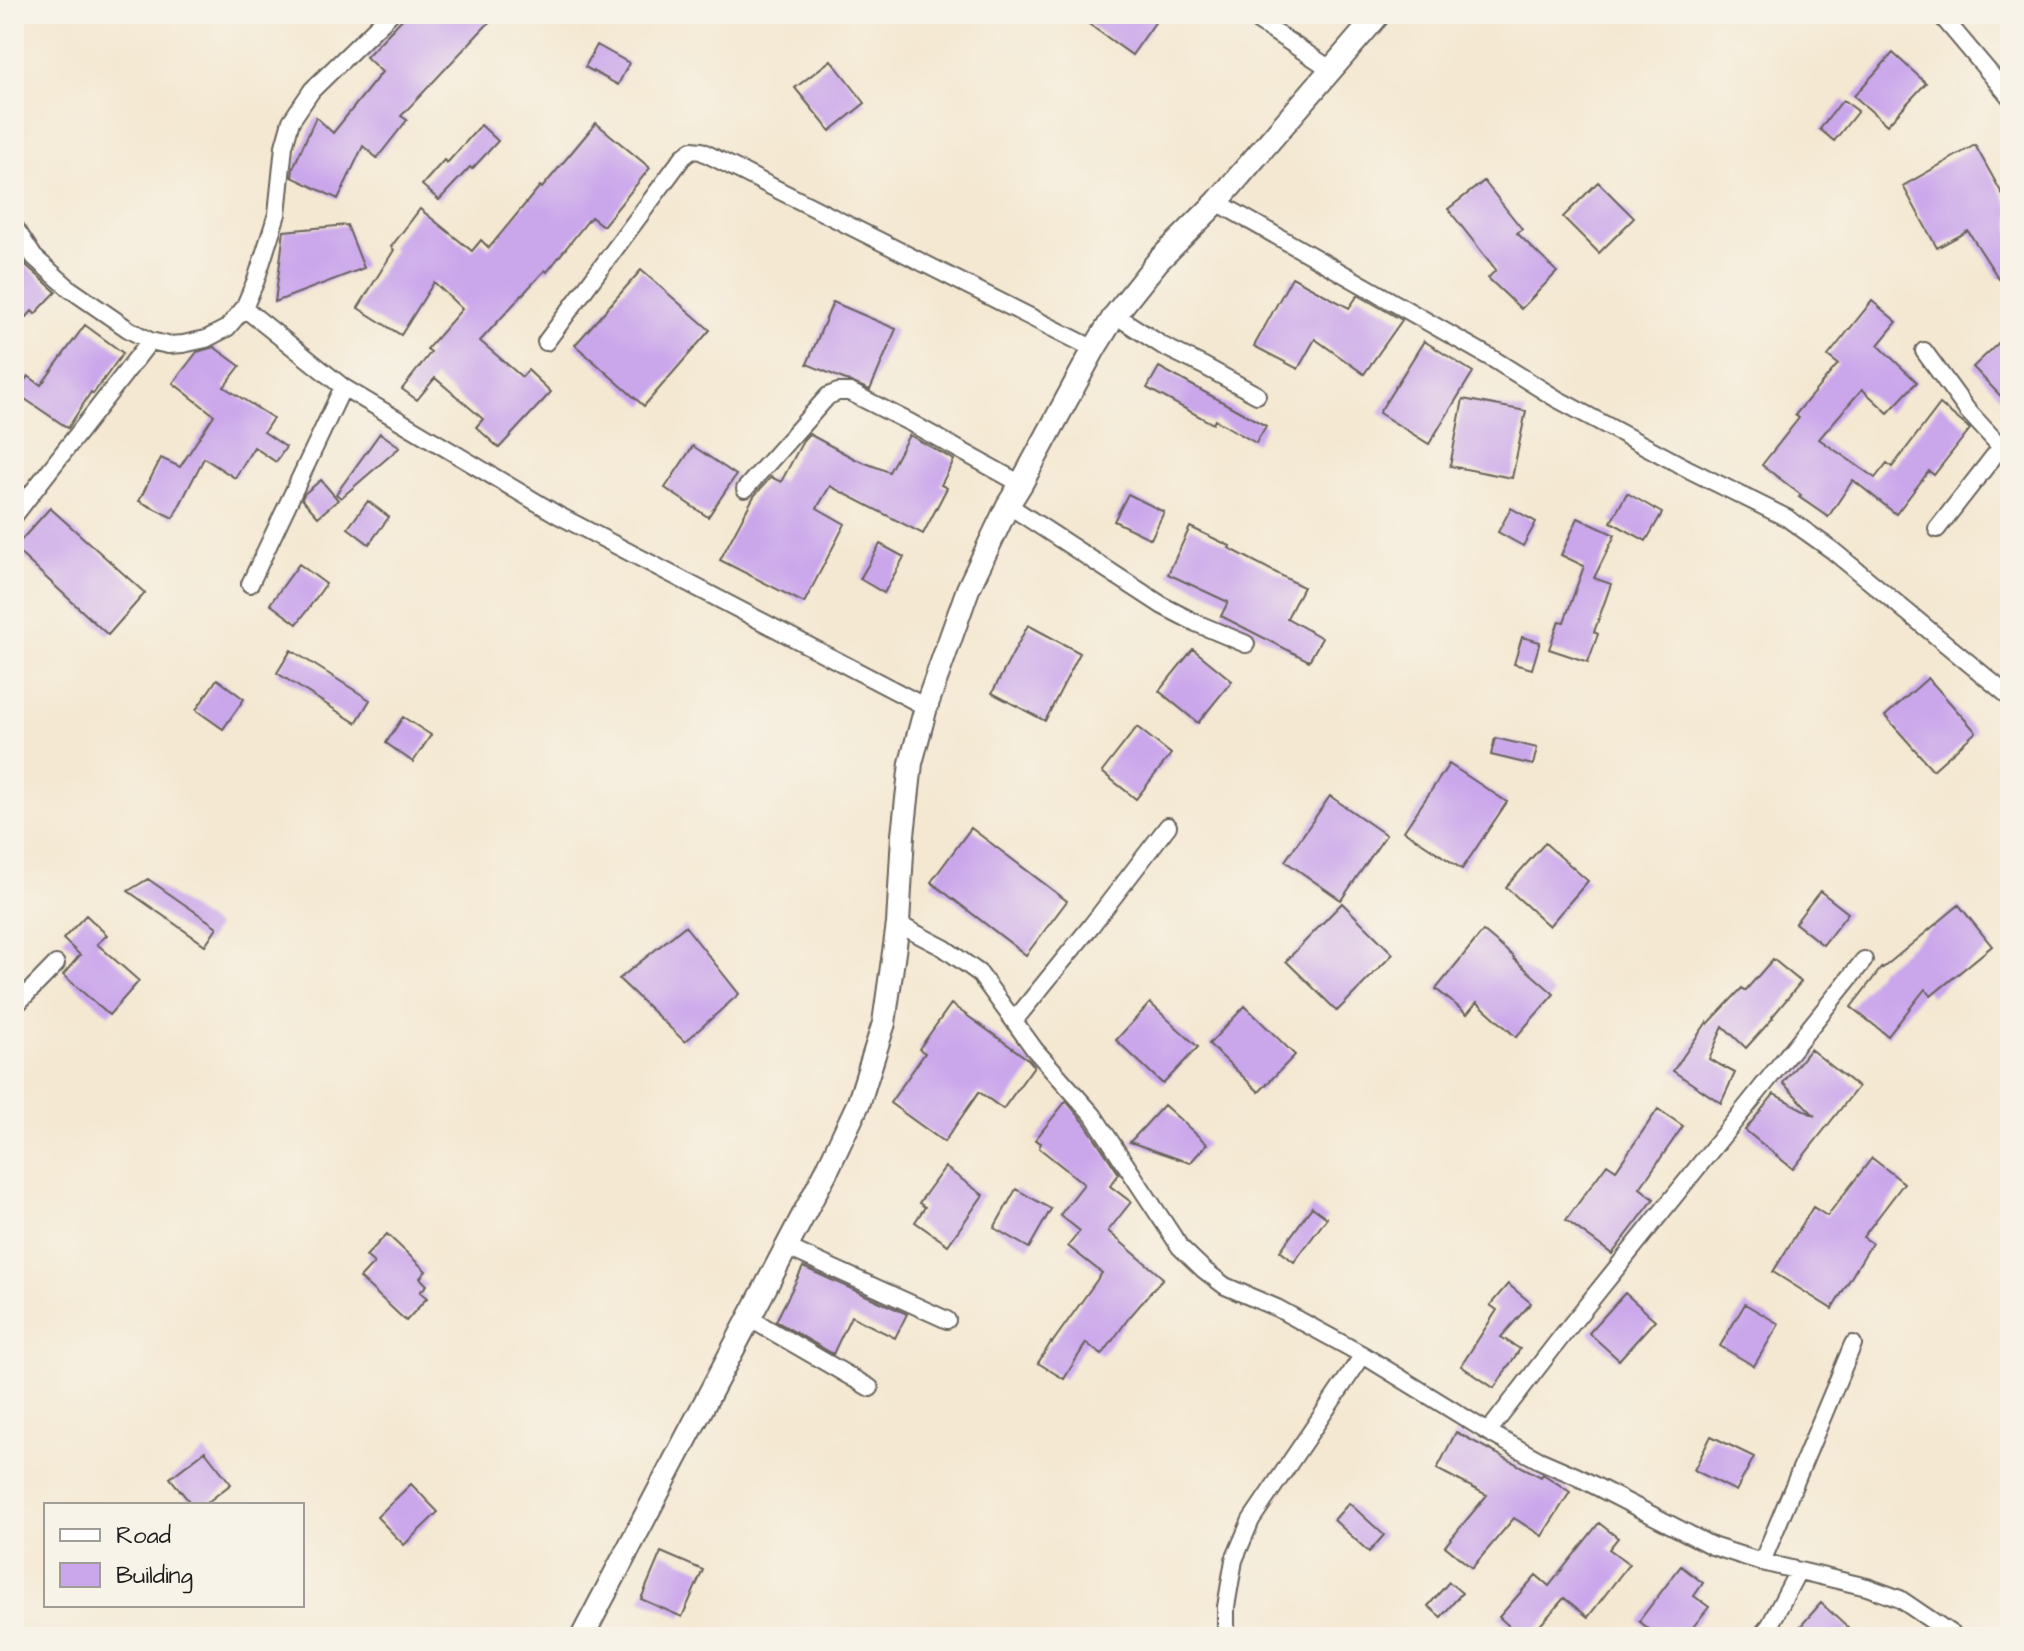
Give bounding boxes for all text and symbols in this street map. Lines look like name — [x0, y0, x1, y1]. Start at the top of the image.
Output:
legend — [44, 1503, 304, 1607]
text: Road — [116, 1519, 171, 1553]
text: Building — [116, 1559, 193, 1594]

